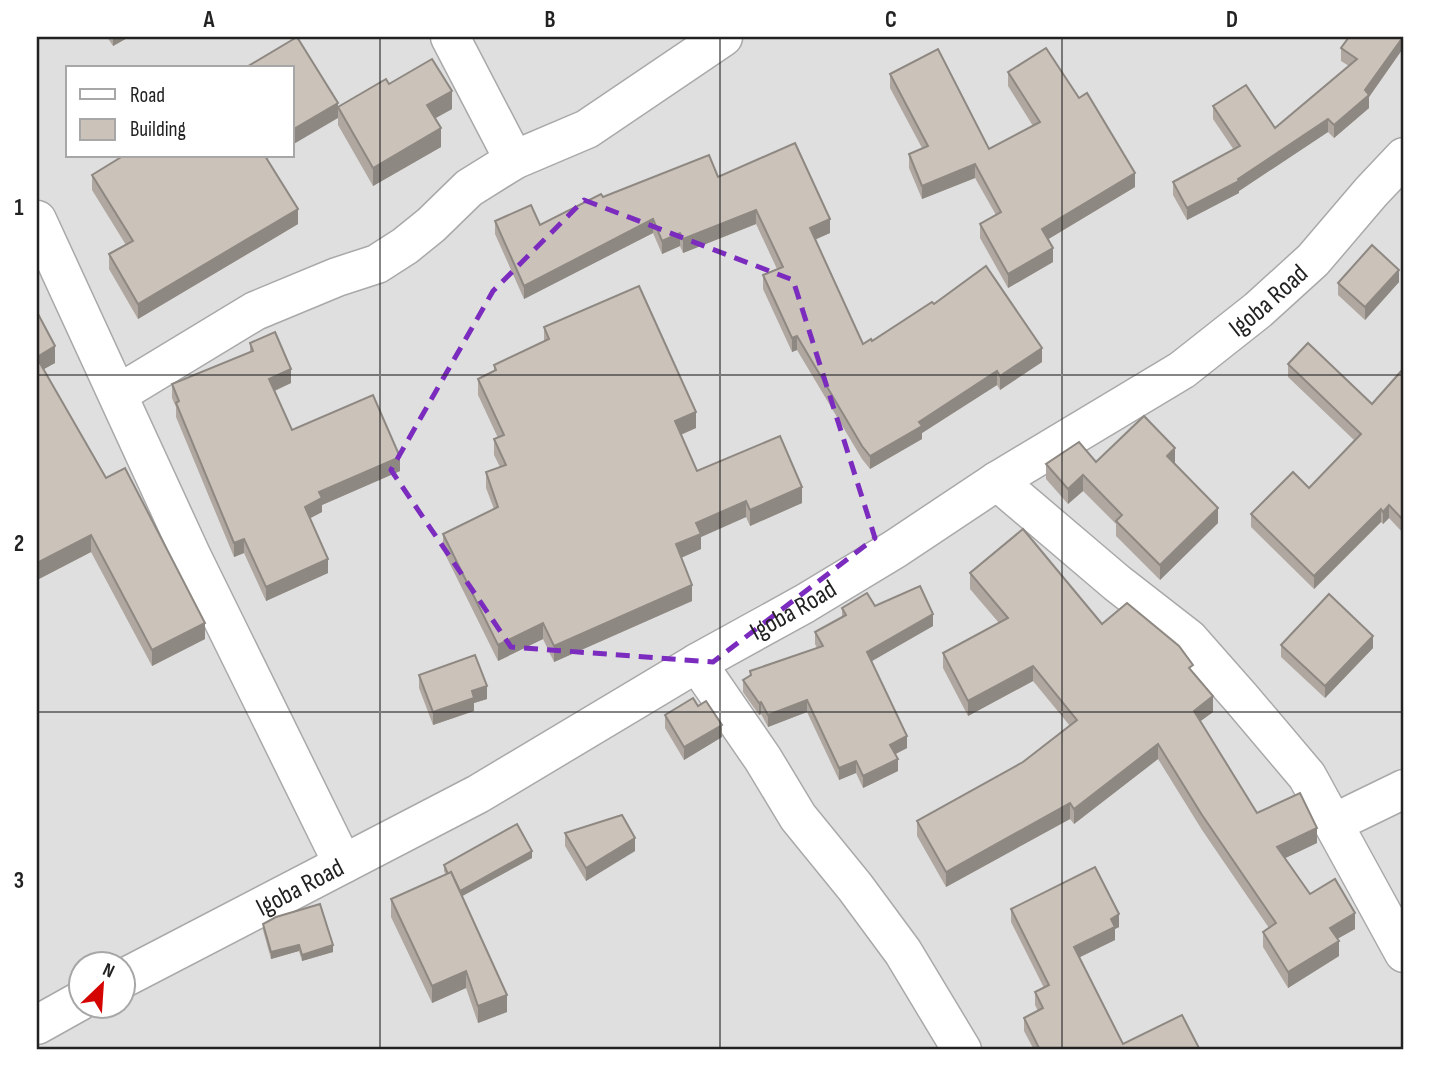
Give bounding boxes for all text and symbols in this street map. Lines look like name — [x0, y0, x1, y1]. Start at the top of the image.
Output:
text: A — [203, 6, 216, 34]
text: B — [545, 6, 556, 34]
text: C — [885, 6, 897, 34]
text: D — [1226, 6, 1238, 34]
legend — [66, 66, 294, 158]
text: Road — [130, 83, 165, 108]
text: Building — [130, 117, 186, 142]
text: 1 — [14, 194, 24, 222]
street label: Igoba Road — [1223, 258, 1315, 344]
text: 2 — [14, 530, 24, 558]
street label: Igoba Road — [745, 574, 843, 648]
street label: Igoba Road — [251, 853, 349, 924]
text: 3 — [14, 867, 24, 895]
north arrow — [66, 950, 136, 1020]
text: N — [99, 958, 118, 984]

